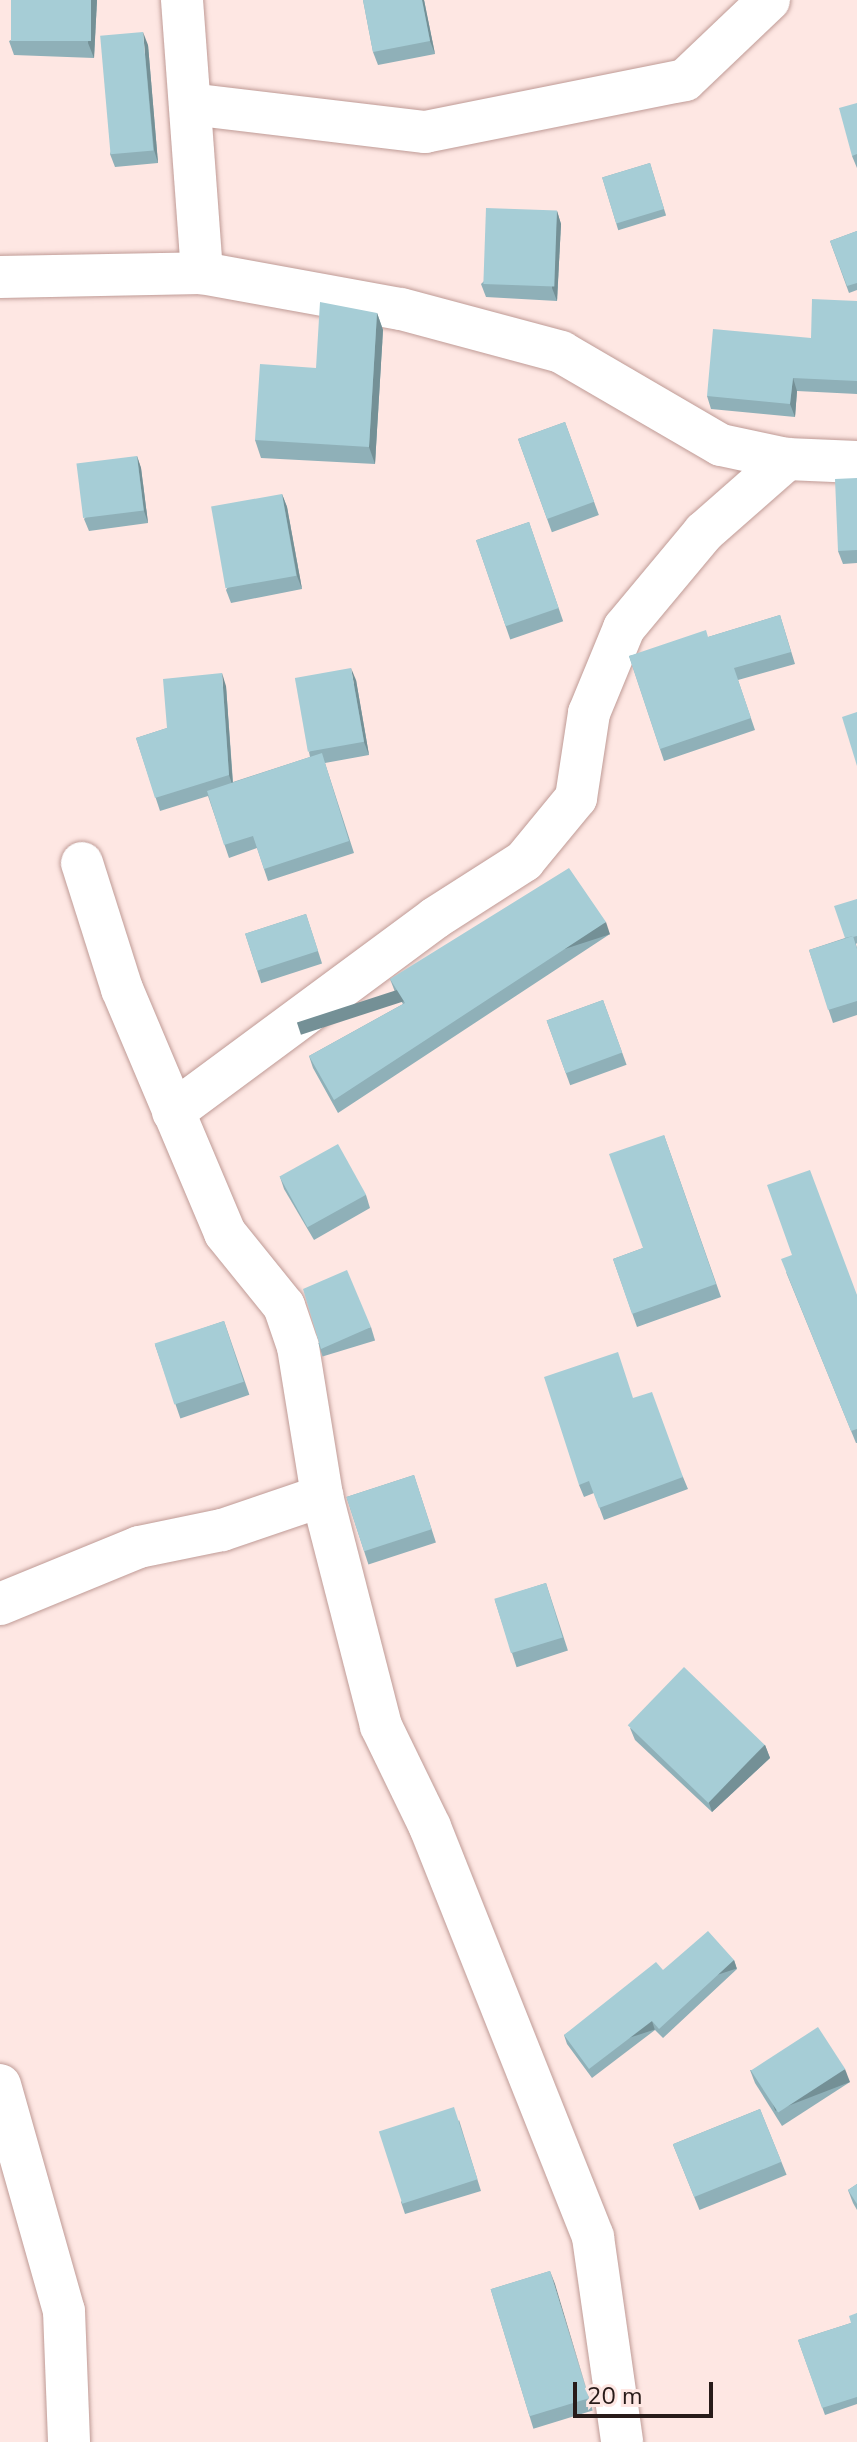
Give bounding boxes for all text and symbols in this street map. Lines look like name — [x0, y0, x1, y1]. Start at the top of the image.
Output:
scale bar — [577, 2366, 717, 2416]
text: 20 m — [587, 2380, 643, 2412]

